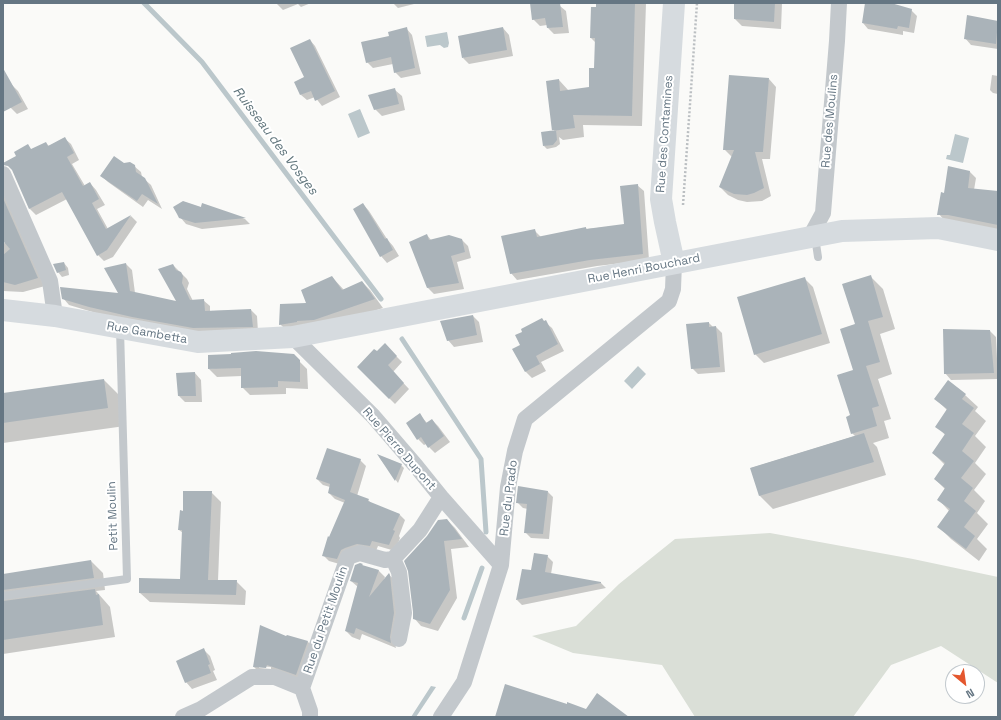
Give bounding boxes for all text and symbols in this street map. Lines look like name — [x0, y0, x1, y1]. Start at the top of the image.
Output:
street label: Rue des Moulins — [819, 74, 841, 168]
street label: Rue des Contamines — [654, 75, 676, 193]
water label: Ruisseau des Vosges — [229, 84, 321, 198]
street label: Rue Henri Bouchard — [587, 251, 701, 287]
street label: Rue Gambetta — [106, 319, 188, 347]
street label: Rue Pierre Dupont — [359, 405, 439, 493]
street label: Rue du Prado — [497, 459, 521, 537]
street label: Petit Moulin — [105, 481, 121, 551]
street label: Rue du Petit Moulin — [301, 564, 351, 676]
north arrow — [945, 664, 985, 704]
text: N — [964, 686, 977, 702]

